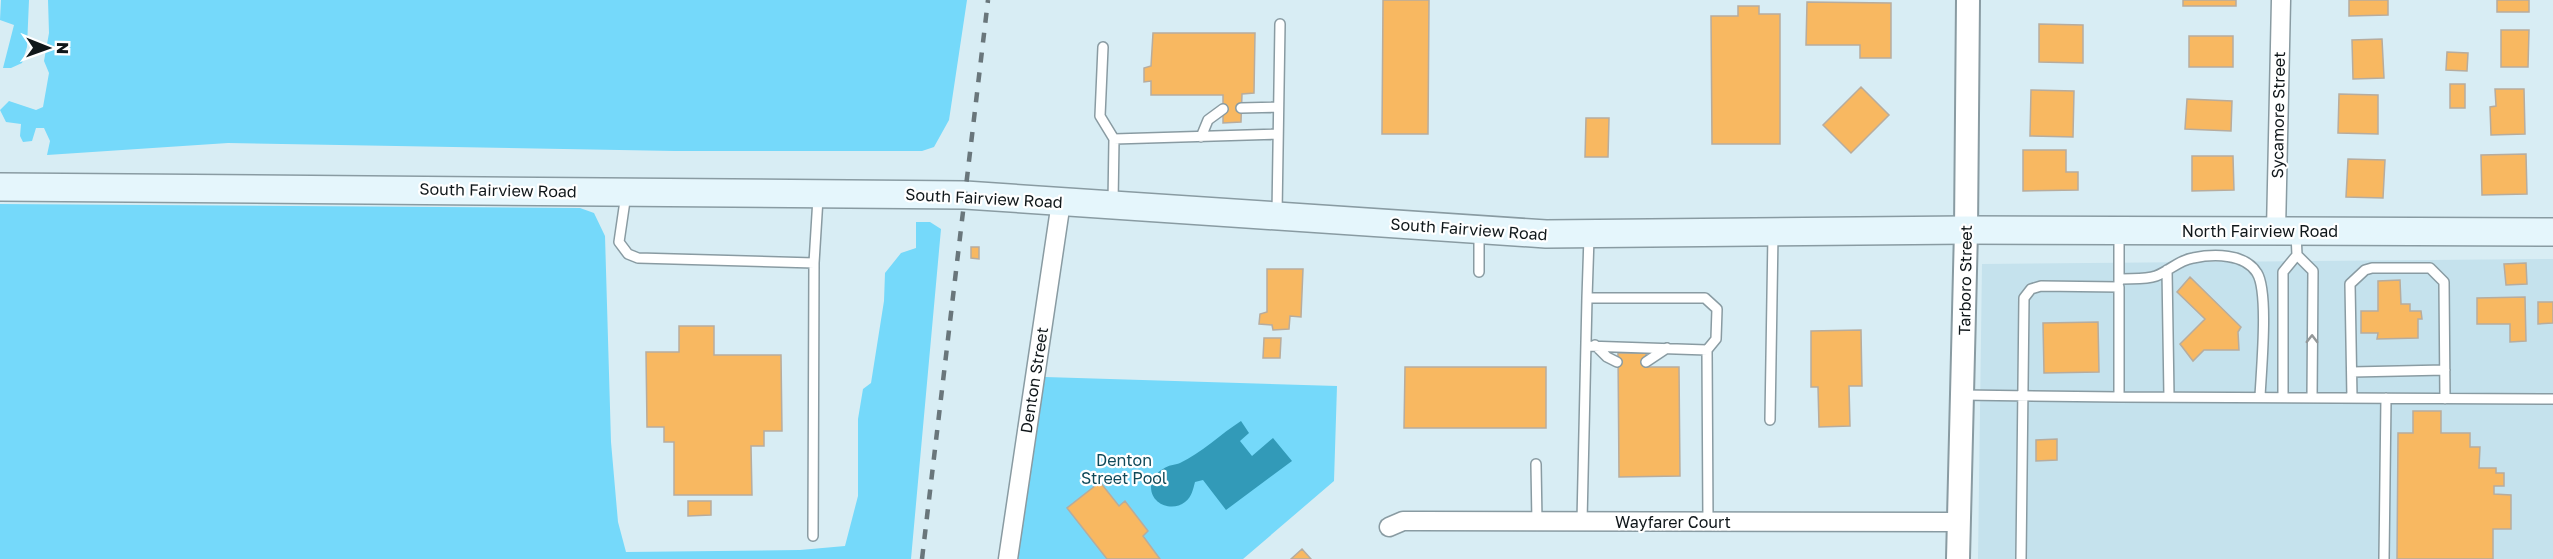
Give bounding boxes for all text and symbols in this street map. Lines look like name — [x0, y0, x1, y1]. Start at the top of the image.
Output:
north arrow — [18, 18, 78, 78]
text: N — [53, 42, 73, 55]
street label: Sycamore Street — [2267, 51, 2289, 179]
street label: South Fairview Road — [419, 179, 577, 201]
street label: South Fairview Road — [905, 184, 1063, 212]
street label: South Fairview Road — [1390, 214, 1548, 244]
street label: North Fairview Road — [2182, 221, 2338, 241]
street label: Tarboro Street — [1954, 225, 1976, 335]
street label: Denton Street — [1016, 325, 1052, 435]
one-way arrow — [2306, 335, 2318, 344]
park label: Denton Street Pool — [1081, 450, 1167, 488]
street label: Wayfarer Court — [1615, 512, 1731, 532]

